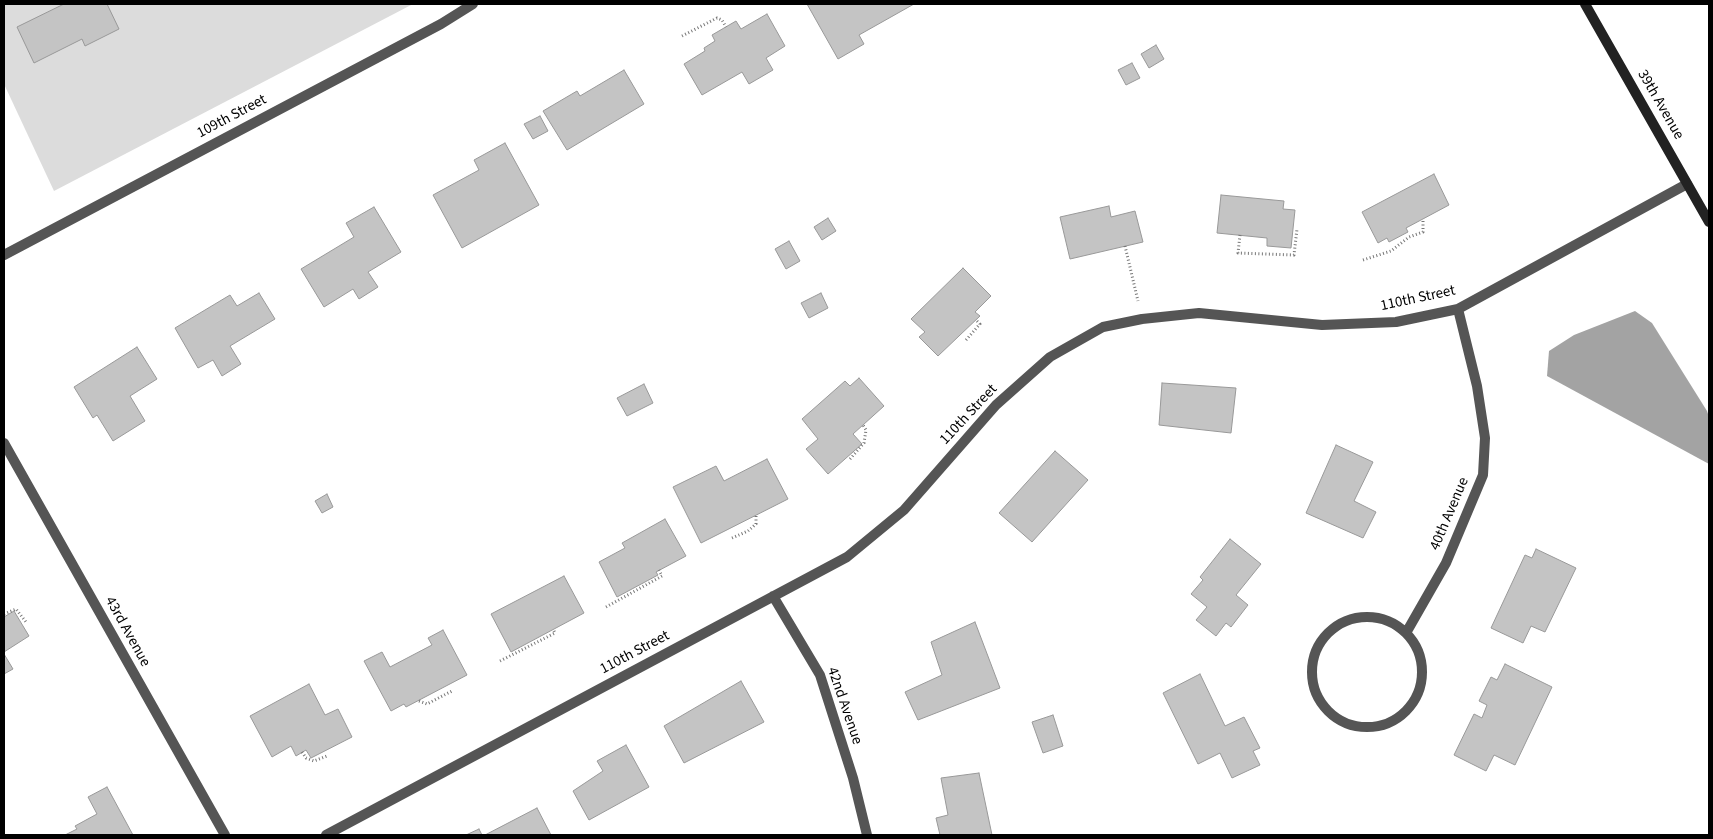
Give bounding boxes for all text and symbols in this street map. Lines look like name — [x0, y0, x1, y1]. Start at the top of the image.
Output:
street label: 39th Avenue — [1633, 67, 1687, 143]
street label: 109th Street — [194, 91, 270, 143]
street label: 110th Street — [1379, 282, 1457, 316]
street label: 110th Street — [936, 381, 1002, 449]
street label: 40th Avenue — [1427, 475, 1473, 553]
street label: 43rd Avenue — [100, 594, 154, 670]
street label: 110th Street — [597, 627, 673, 679]
street label: 42nd Avenue — [822, 665, 866, 747]

